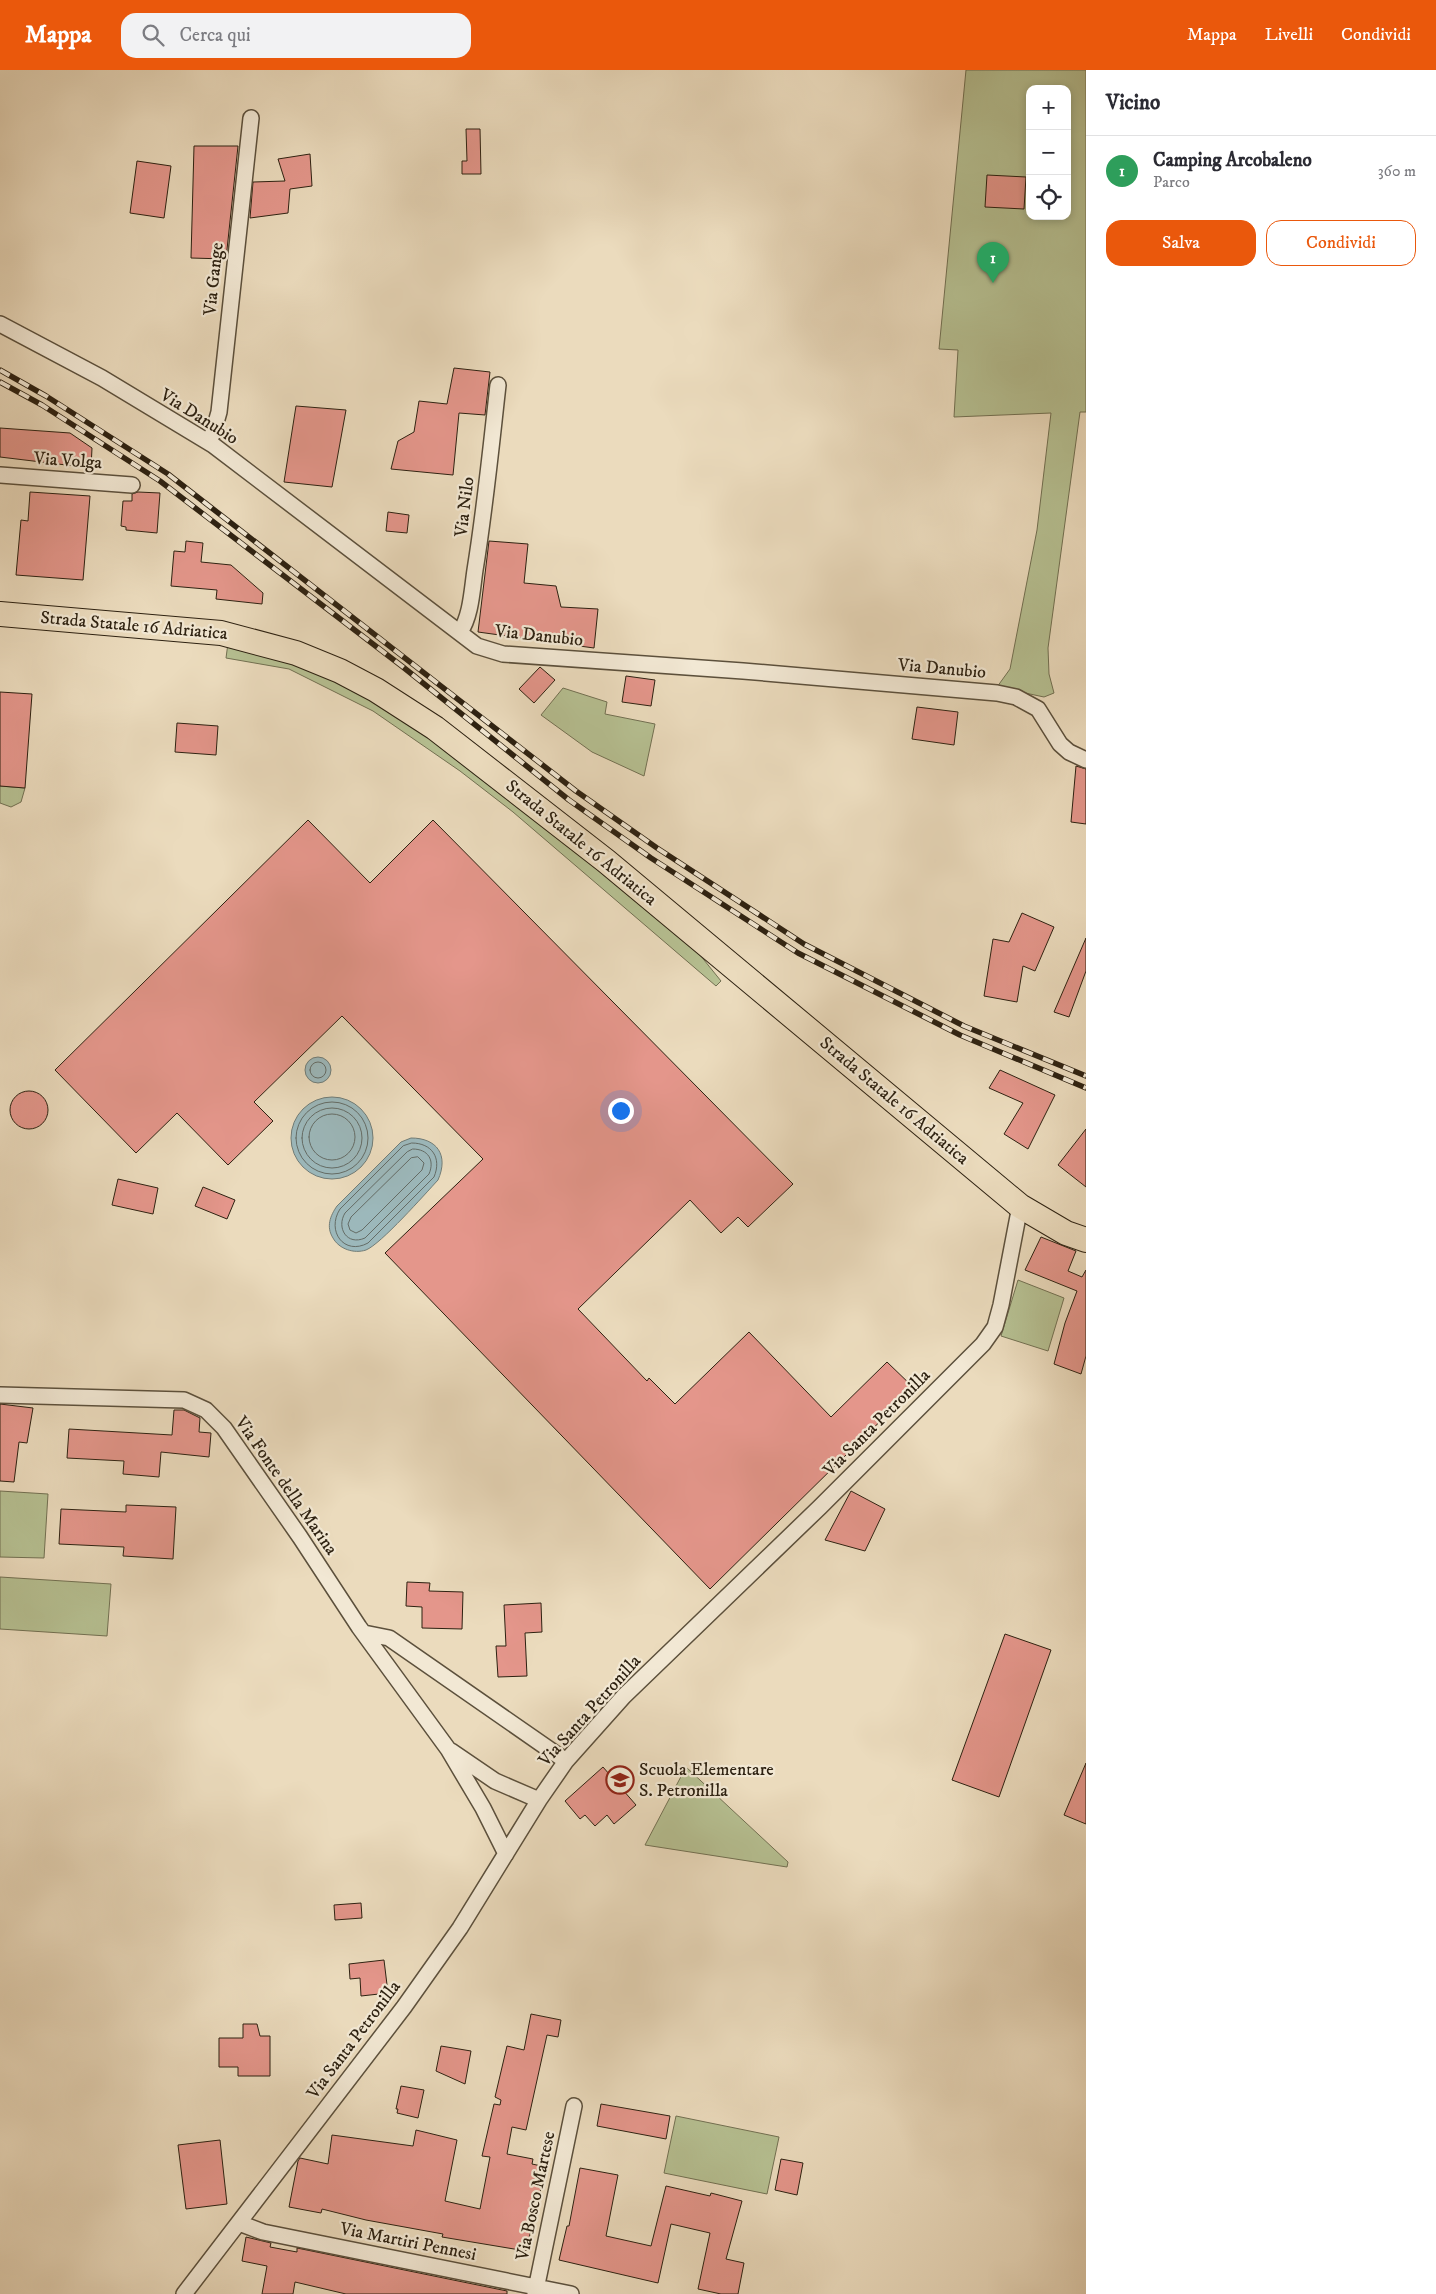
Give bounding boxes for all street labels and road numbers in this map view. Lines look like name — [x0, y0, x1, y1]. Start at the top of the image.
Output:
street label: Via Gange — [199, 241, 229, 318]
street label: Via Danubio — [155, 384, 242, 450]
street label: Via Volga — [32, 448, 103, 474]
street label: Via Nilo — [450, 475, 480, 539]
street label: Strada Statale 16 Adriatica — [39, 607, 229, 645]
street label: Via Danubio — [493, 620, 584, 652]
street label: Via Danubio — [896, 654, 987, 684]
street label: Strada Statale 16 Adriatica — [501, 775, 661, 911]
street label: Strada Statale 16 Adriatica — [815, 1032, 973, 1170]
street label: Via Santa Petronilla — [818, 1365, 935, 1482]
street label: Via Fonte della Marina — [229, 1412, 342, 1560]
street label: Via Santa Petronilla — [533, 1650, 646, 1772]
street label: Via Santa Petronilla — [302, 1976, 406, 2104]
street label: Via Bosco Martese — [511, 2129, 560, 2264]
street label: Via Martiri Pennesi — [337, 2218, 478, 2266]

